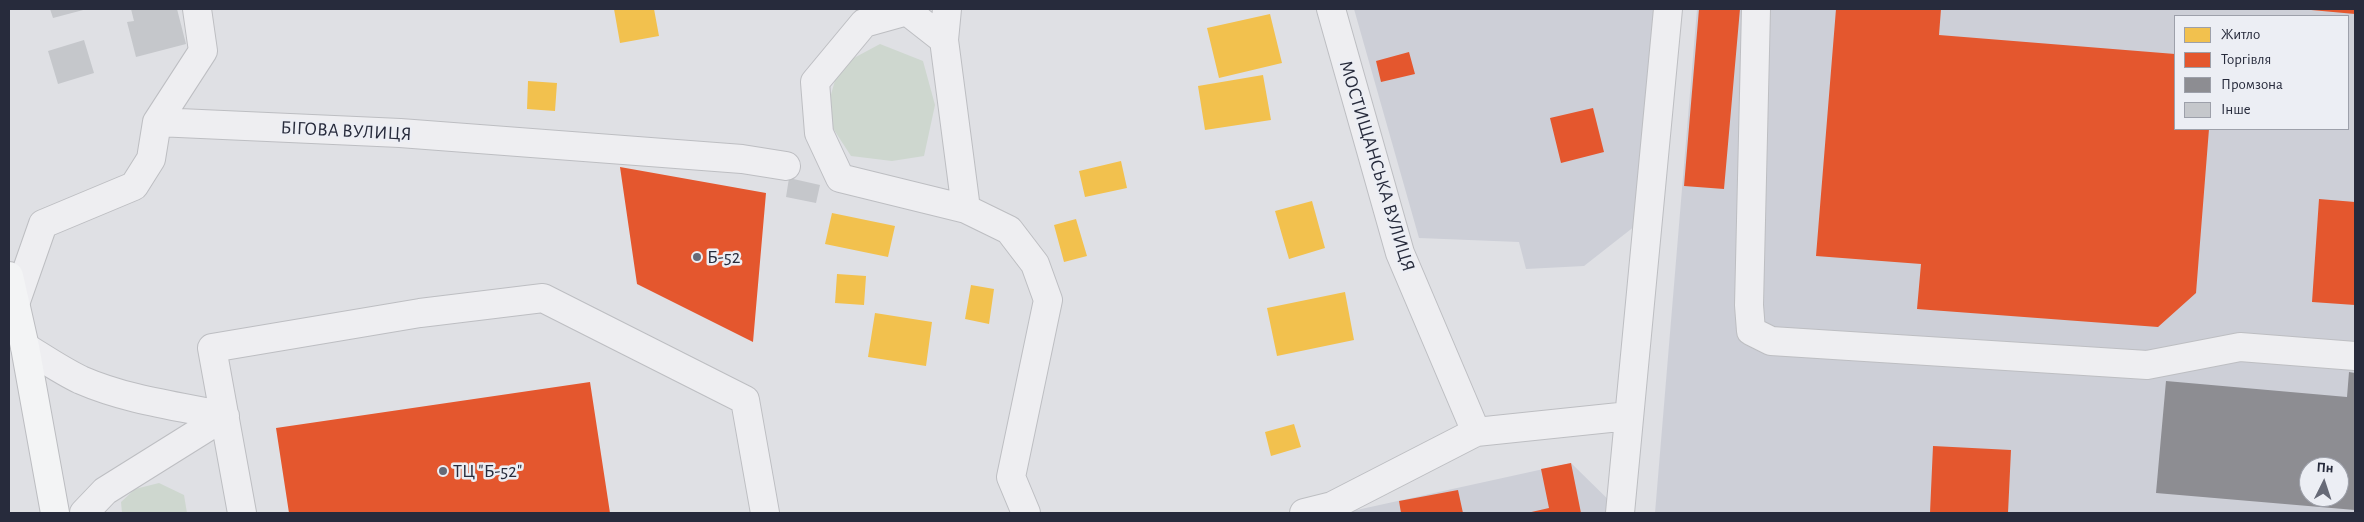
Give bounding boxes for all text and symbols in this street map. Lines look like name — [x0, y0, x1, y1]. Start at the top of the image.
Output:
legend — [2174, 15, 2349, 130]
text: Житло — [2221, 27, 2260, 42]
text: Торгівля — [2221, 52, 2271, 67]
street label: МОСТИЩАНСЬКА ВУЛИЦЯ — [1334, 58, 1420, 274]
text: Промзона — [2221, 77, 2283, 92]
text: Інше — [2221, 102, 2251, 117]
street label: БІГОВА ВУЛИЦЯ — [280, 116, 412, 146]
place label: Б-52 — [707, 246, 740, 268]
marker: Б-52 — [691, 251, 703, 263]
north arrow — [2299, 457, 2349, 507]
place label: ТЦ "Б-52" — [453, 460, 522, 482]
text: Пн — [2316, 460, 2334, 476]
marker: ТЦ "Б-52" — [437, 465, 449, 477]

